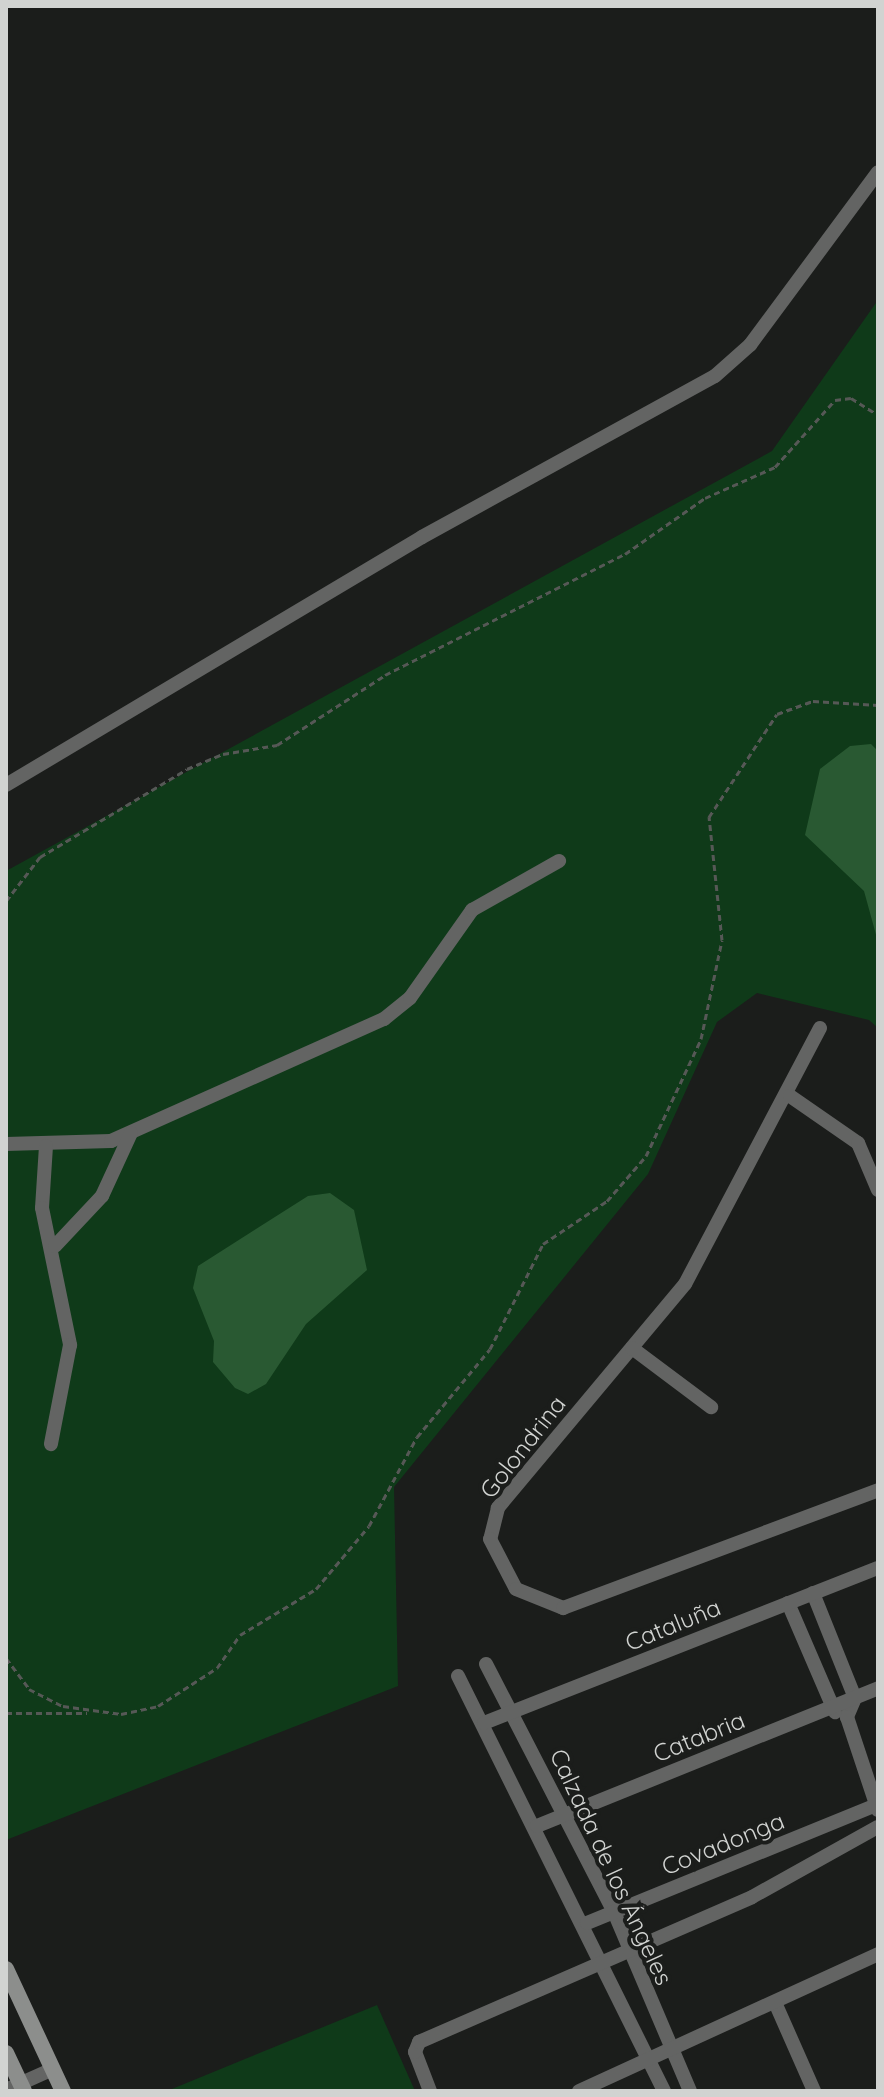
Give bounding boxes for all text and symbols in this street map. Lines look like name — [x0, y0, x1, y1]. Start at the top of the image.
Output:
street label: Golondrina — [474, 1390, 572, 1504]
street label: Cataluña — [621, 1593, 725, 1657]
street label: Catabria — [649, 1706, 749, 1768]
street label: Calzada de los Ángeles — [544, 1744, 678, 1990]
street label: Covadonga — [658, 1806, 788, 1882]

